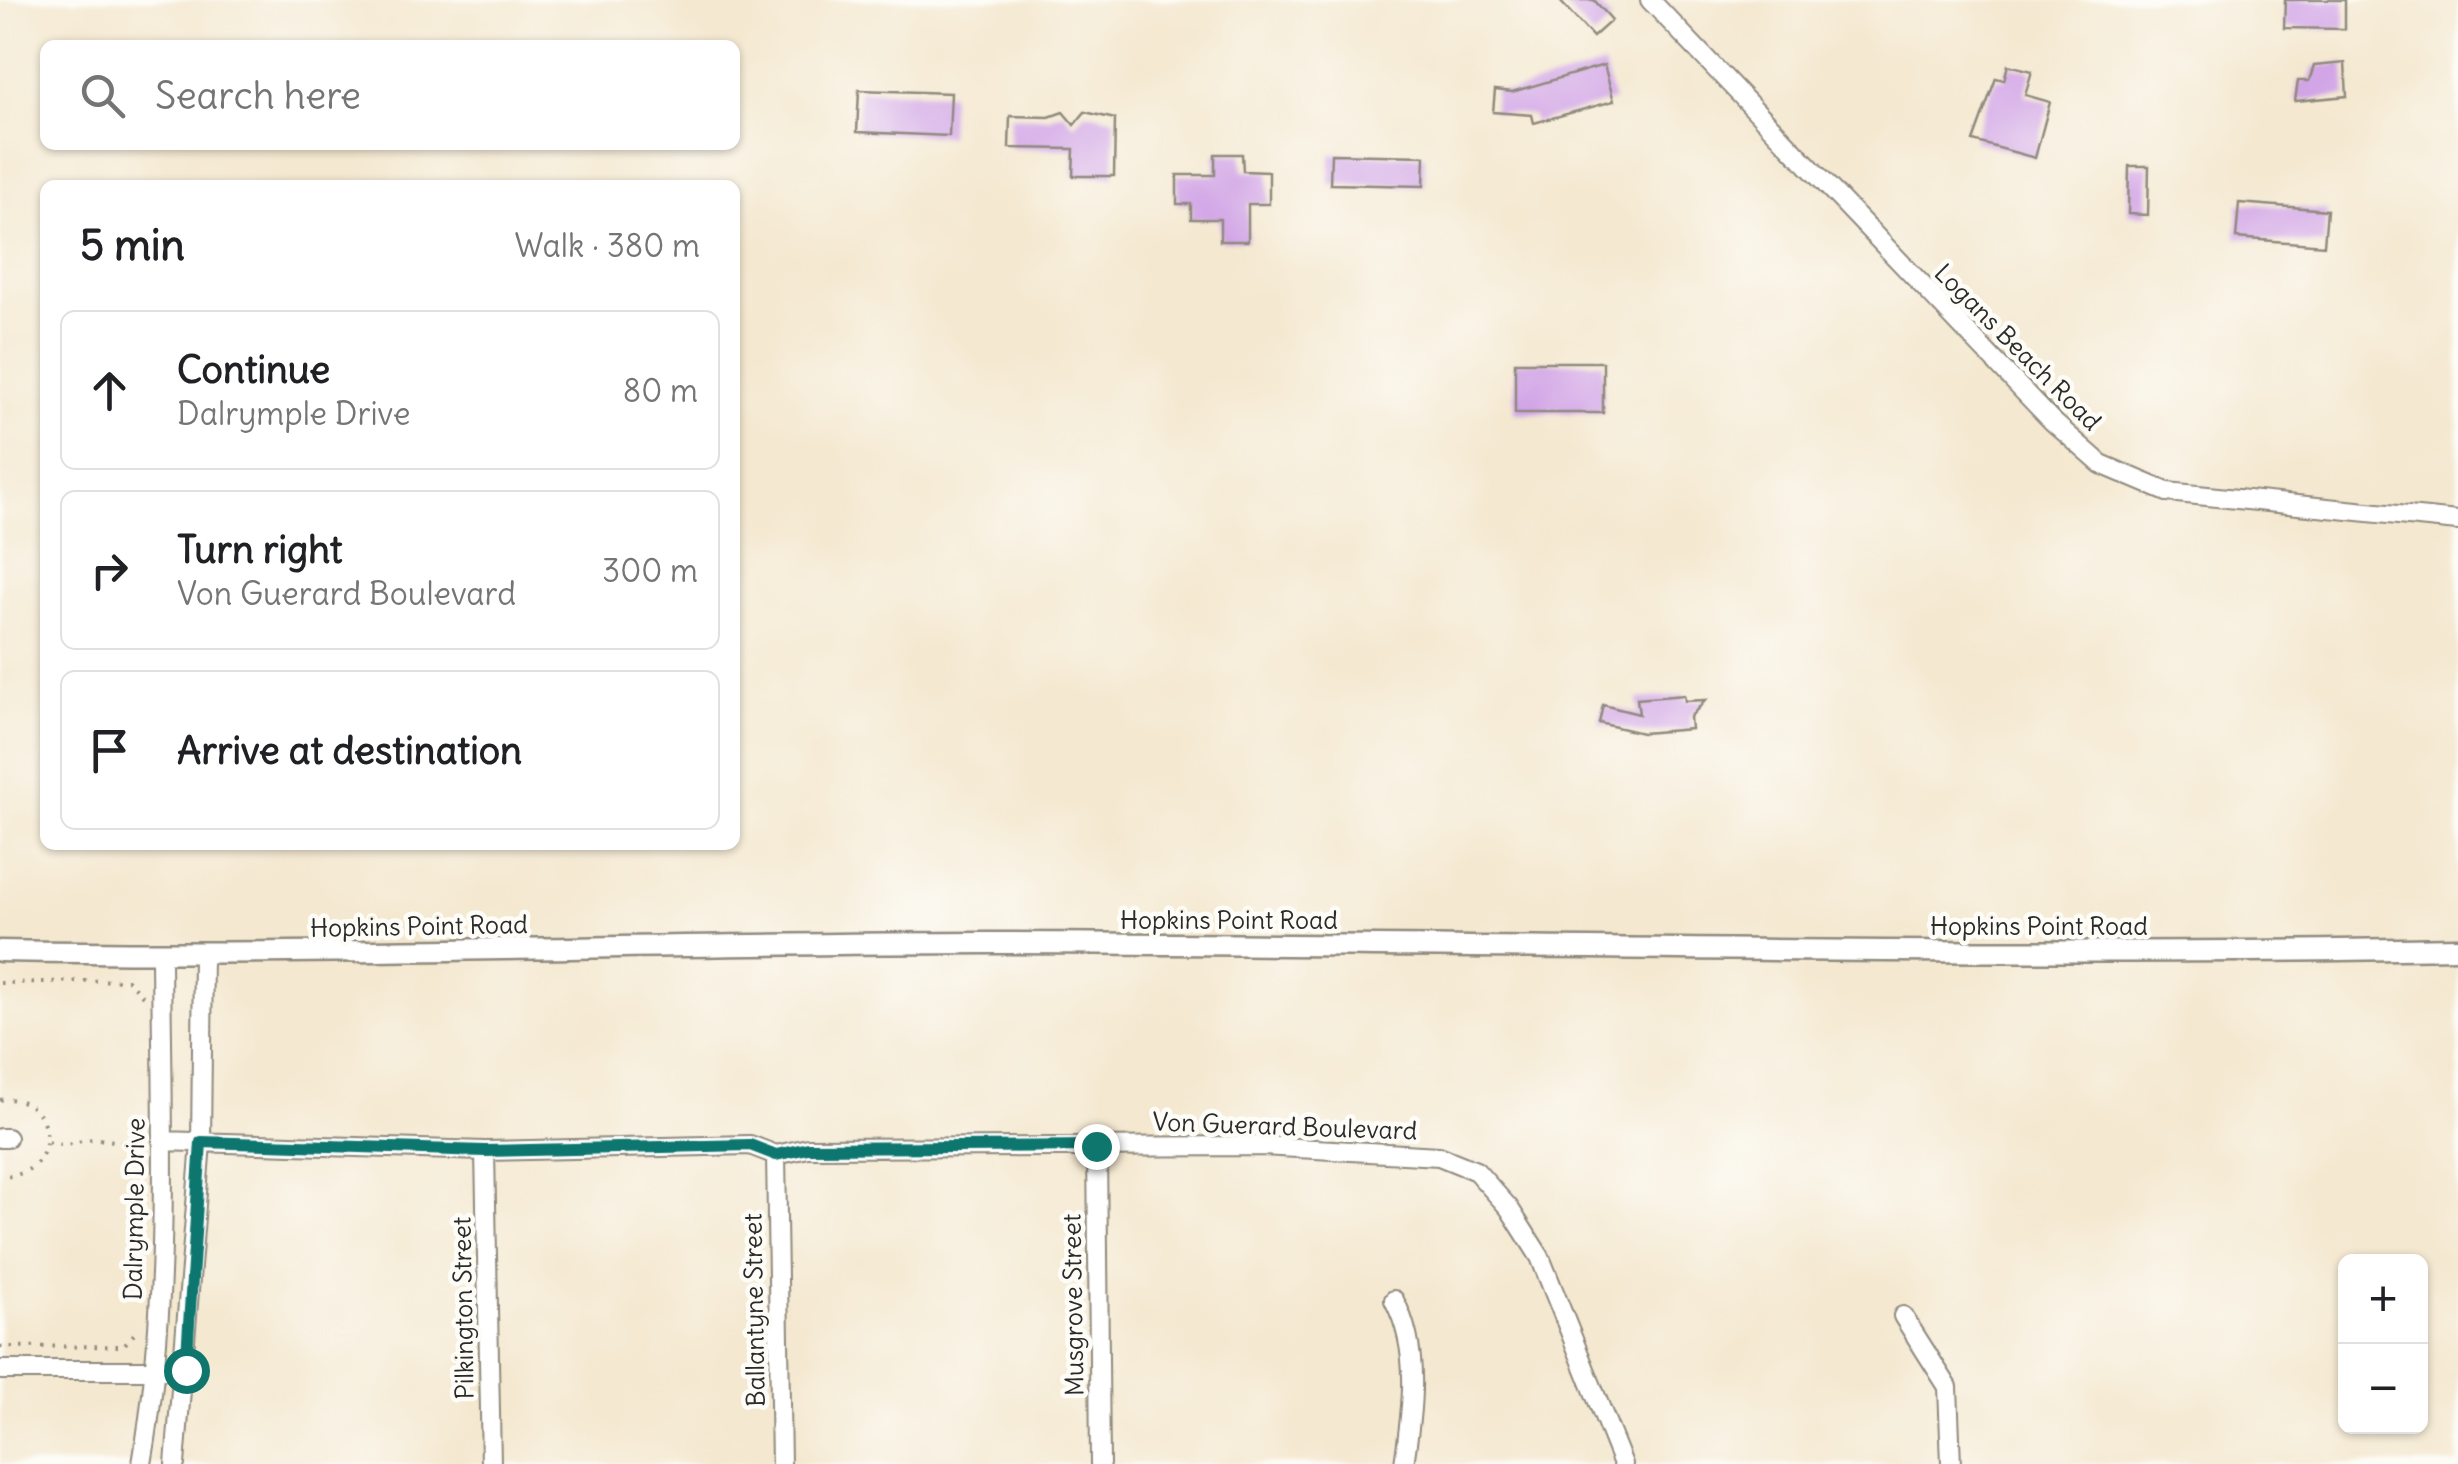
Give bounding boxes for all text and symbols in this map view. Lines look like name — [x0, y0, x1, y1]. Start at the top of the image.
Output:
search box — [40, 40, 740, 150]
icon: search — [75, 68, 130, 123]
text: Search here — [155, 72, 361, 119]
text: 5 min — [80, 219, 185, 271]
text: Walk · 380 m — [515, 225, 700, 266]
street label: Logans Beach Road — [1928, 257, 2108, 437]
text: Continue — [177, 346, 330, 393]
icon: ahead — [82, 363, 137, 418]
text: 80 m — [623, 370, 698, 411]
text: Dalrymple Drive — [177, 393, 410, 434]
text: Turn right — [177, 526, 343, 573]
icon: right — [82, 543, 137, 598]
text: 300 m — [602, 550, 698, 591]
text: Von Guerard Boulevard — [177, 573, 516, 614]
icon: arrive — [82, 723, 137, 778]
text: Arrive at destination — [177, 727, 522, 774]
street label: Hopkins Point Road — [1120, 904, 1338, 936]
street label: Hopkins Point Road — [310, 908, 528, 944]
street label: Hopkins Point Road — [1930, 910, 2148, 942]
street label: Von Guerard Boulevard — [1152, 1105, 1418, 1147]
street label: Dalrymple Drive — [116, 1118, 152, 1300]
route end — [1074, 1124, 1120, 1170]
street label: Ballantyne Street — [736, 1213, 772, 1407]
street label: Musgrove Street — [1055, 1214, 1091, 1396]
street label: Pilkington Street — [445, 1216, 481, 1400]
map controls — [2338, 1254, 2428, 1434]
button: + — [2338, 1254, 2428, 1344]
button: − — [2338, 1344, 2428, 1434]
route start — [164, 1348, 210, 1394]

